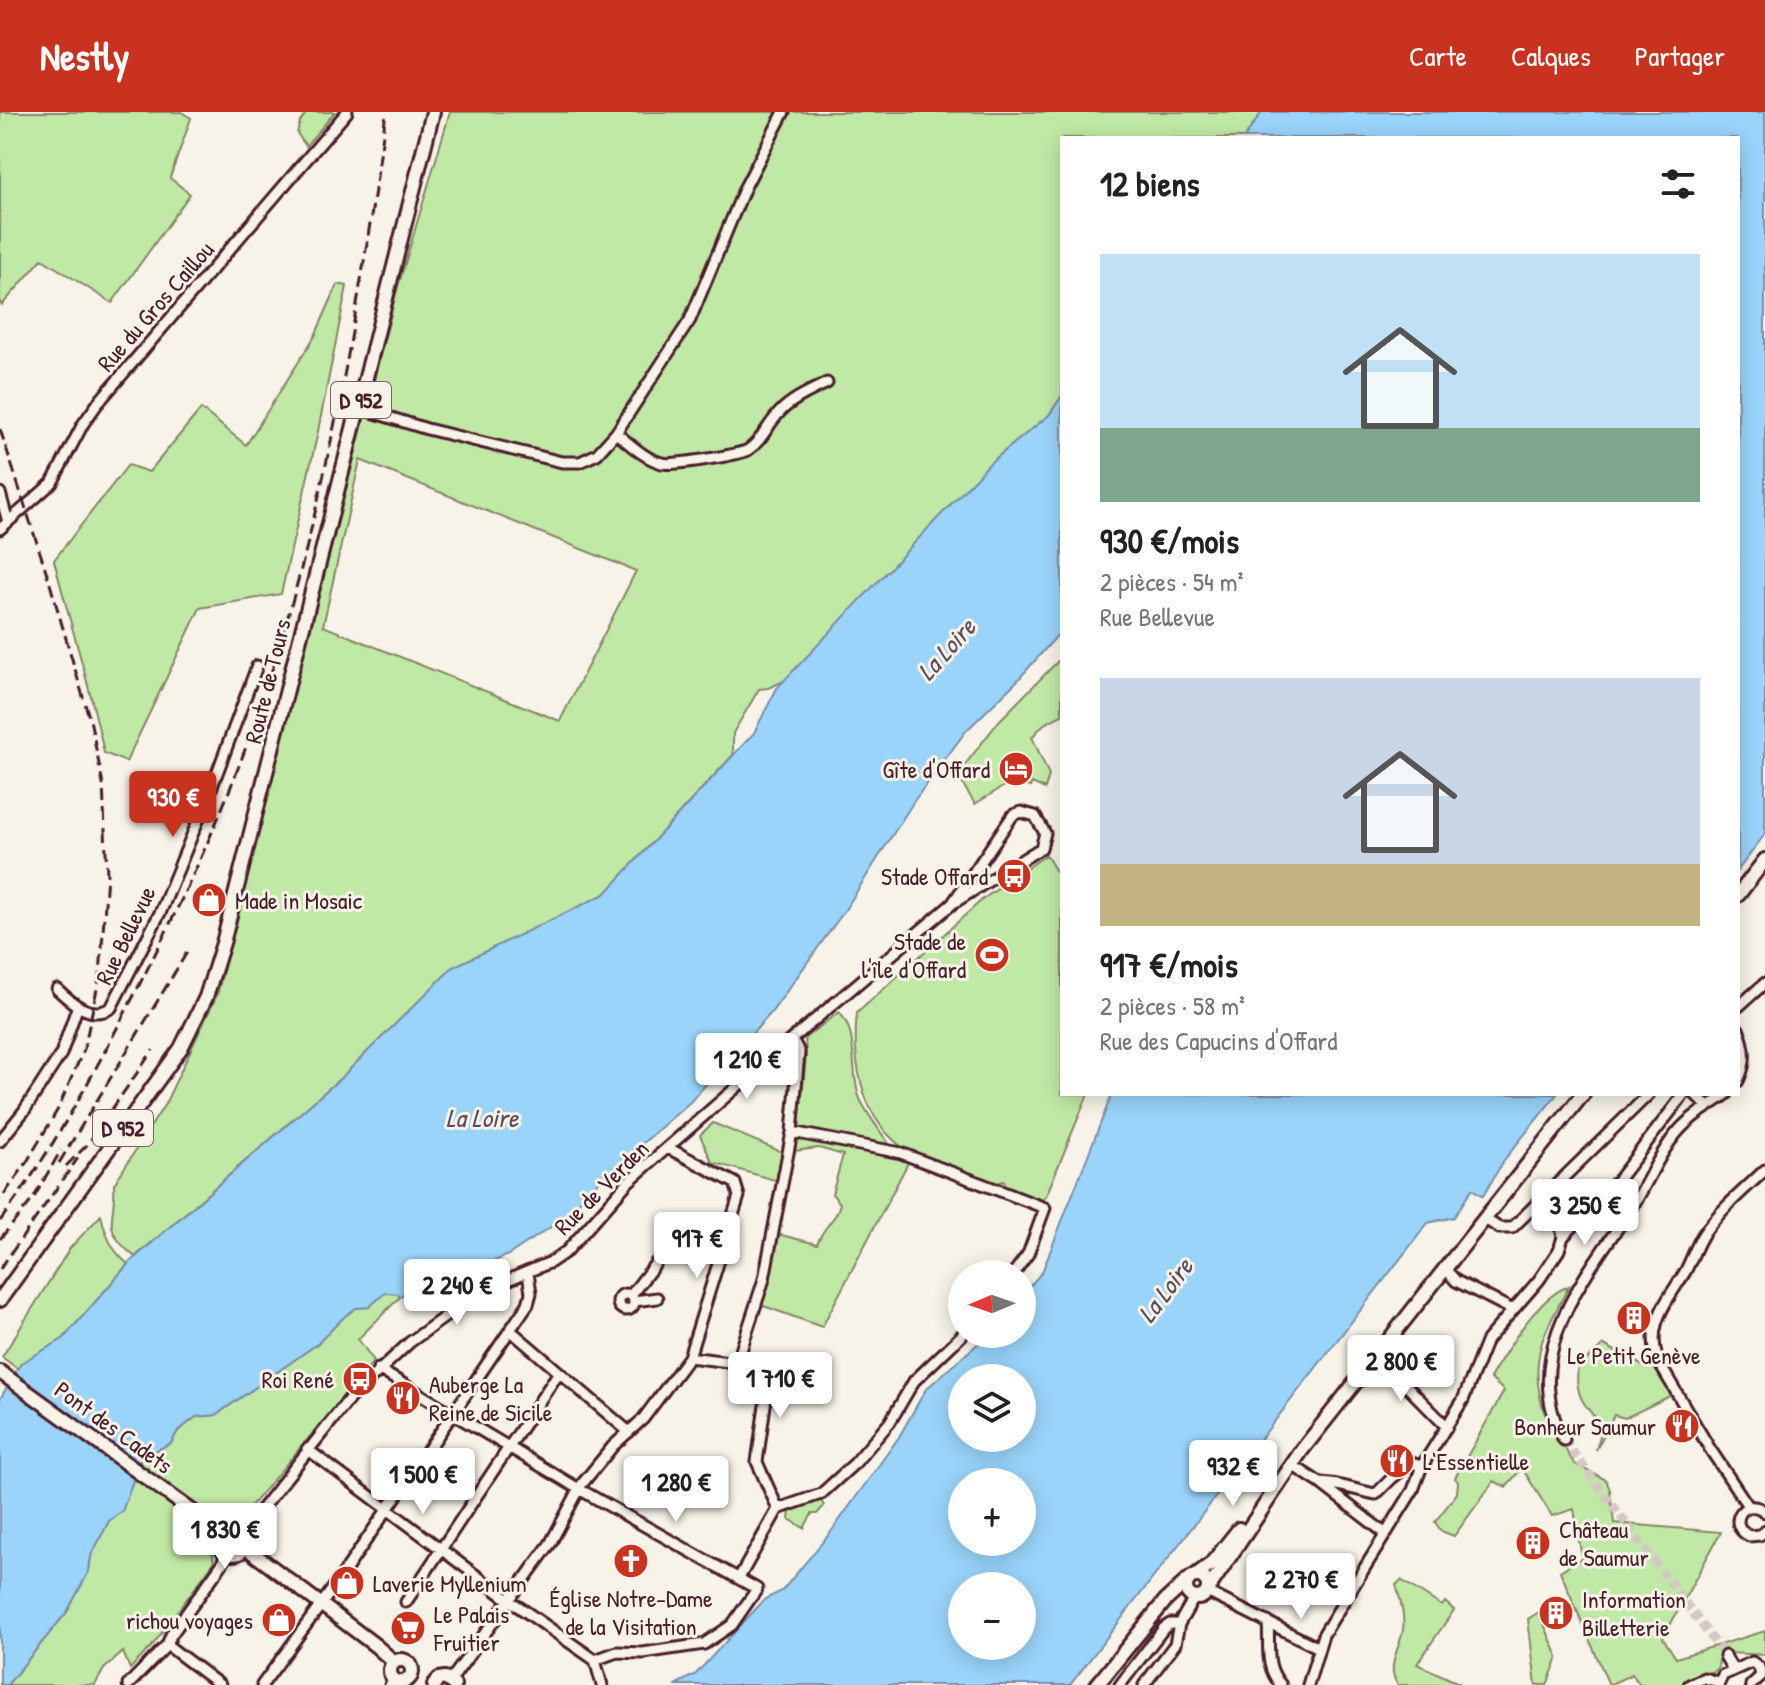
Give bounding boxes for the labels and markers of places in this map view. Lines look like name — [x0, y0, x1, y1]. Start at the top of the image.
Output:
hotel icon: Gîte d'Offard — [997, 750, 1035, 788]
place label: Gîte d'Offard — [883, 753, 990, 785]
pin: 930 € — [117, 771, 229, 839]
bus stop icon: Stade Offard — [995, 857, 1033, 895]
place label: Stade Offard — [881, 860, 988, 892]
shop icon: Made in Mosaic — [190, 881, 228, 919]
place label: Made in Mosaic — [235, 884, 363, 916]
place label: Stade de l'île d'Offard — [862, 925, 966, 985]
sports icon: Stade de l'île d'Offard — [973, 936, 1011, 974]
pin: 1 210 € — [673, 1033, 821, 1101]
pin: 3 250 € — [1511, 1179, 1659, 1247]
pin: 917 € — [641, 1212, 753, 1280]
pin: 2 240 € — [383, 1259, 531, 1327]
building icon: Le Petit Genève — [1615, 1299, 1653, 1337]
pin: 2 800 € — [1327, 1335, 1475, 1403]
place label: Le Petit Genève — [1567, 1339, 1701, 1371]
pin: 1 710 € — [706, 1352, 854, 1420]
bus stop icon: Roi René — [341, 1360, 379, 1398]
place label: Roi René — [262, 1363, 334, 1395]
place label: Auberge La Reine de Sicile — [429, 1368, 553, 1428]
restaurant icon: Auberge La Reine de Sicile — [384, 1379, 422, 1417]
restaurant icon: Bonheur Saumur — [1663, 1407, 1701, 1445]
place label: Bonheur Saumur — [1514, 1410, 1656, 1442]
pin: 932 € — [1177, 1440, 1289, 1508]
restaurant icon: L‘Essentielle — [1378, 1442, 1416, 1480]
place label: L‘Essentielle — [1423, 1445, 1530, 1477]
pin: 1 500 € — [349, 1448, 497, 1516]
pin: 1 280 € — [602, 1456, 750, 1524]
pin: 1 830 € — [151, 1503, 299, 1571]
place label: Château de Saumur — [1559, 1513, 1649, 1573]
building icon: Château de Saumur — [1514, 1524, 1552, 1562]
church icon: Église Notre-Dame de la Visitation — [612, 1542, 650, 1580]
pin: 2 270 € — [1227, 1553, 1375, 1621]
shop icon: Laverie Myllenium — [328, 1564, 366, 1602]
place label: Laverie Myllenium — [373, 1567, 527, 1599]
place label: Église Notre-Dame de la Visitation — [549, 1582, 713, 1642]
place label: Information Billetterie — [1582, 1583, 1686, 1643]
building icon: Information Billetterie — [1537, 1594, 1575, 1632]
place label: Le Palais Fruitier — [433, 1598, 509, 1658]
shop icon: richou voyages — [260, 1601, 298, 1639]
place label: richou voyages — [126, 1604, 253, 1636]
supermarket icon: Le Palais Fruitier — [389, 1609, 427, 1647]

